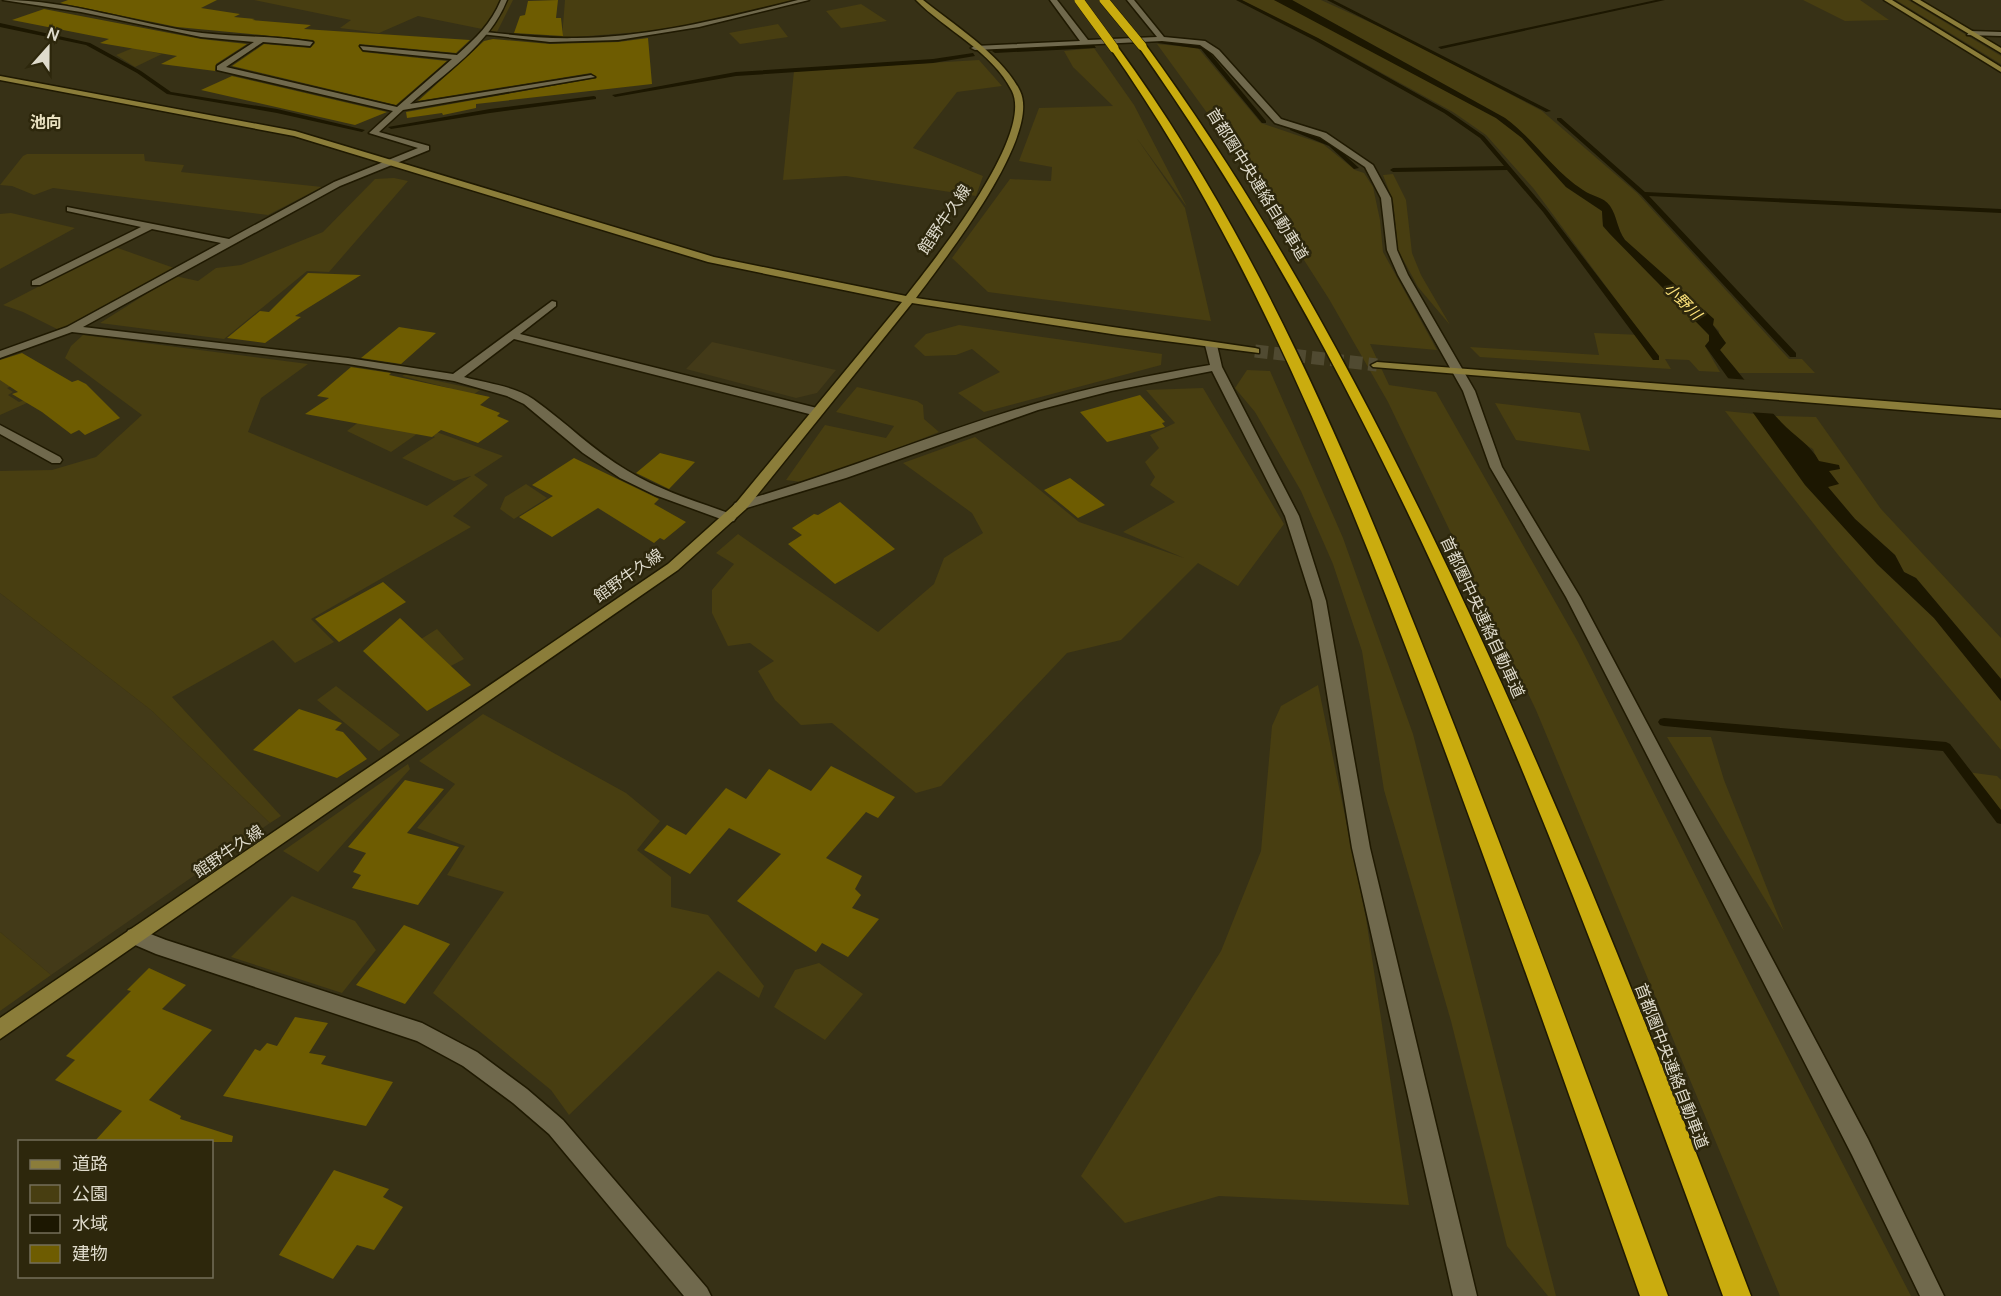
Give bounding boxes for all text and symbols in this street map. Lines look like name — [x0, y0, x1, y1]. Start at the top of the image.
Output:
north arrow — [18, 18, 78, 78]
text: N — [44, 22, 63, 46]
street label: 首都圏中央連絡自動車道 — [1202, 104, 1314, 264]
district label: 池向 — [30, 111, 62, 133]
street label: 館野牛久線 — [913, 180, 975, 258]
water label: 小野川 — [1660, 278, 1708, 326]
street label: 首都圏中央連絡自動車道 — [1436, 533, 1530, 701]
street label: 館野牛久線 — [589, 543, 667, 607]
street label: 館野牛久線 — [189, 820, 267, 882]
street label: 首都圏中央連絡自動車道 — [1630, 980, 1714, 1152]
legend — [18, 1140, 213, 1278]
text: 道路 — [72, 1151, 108, 1175]
text: 公園 — [72, 1181, 108, 1205]
text: 水域 — [72, 1211, 108, 1235]
text: 建物 — [72, 1241, 108, 1265]

